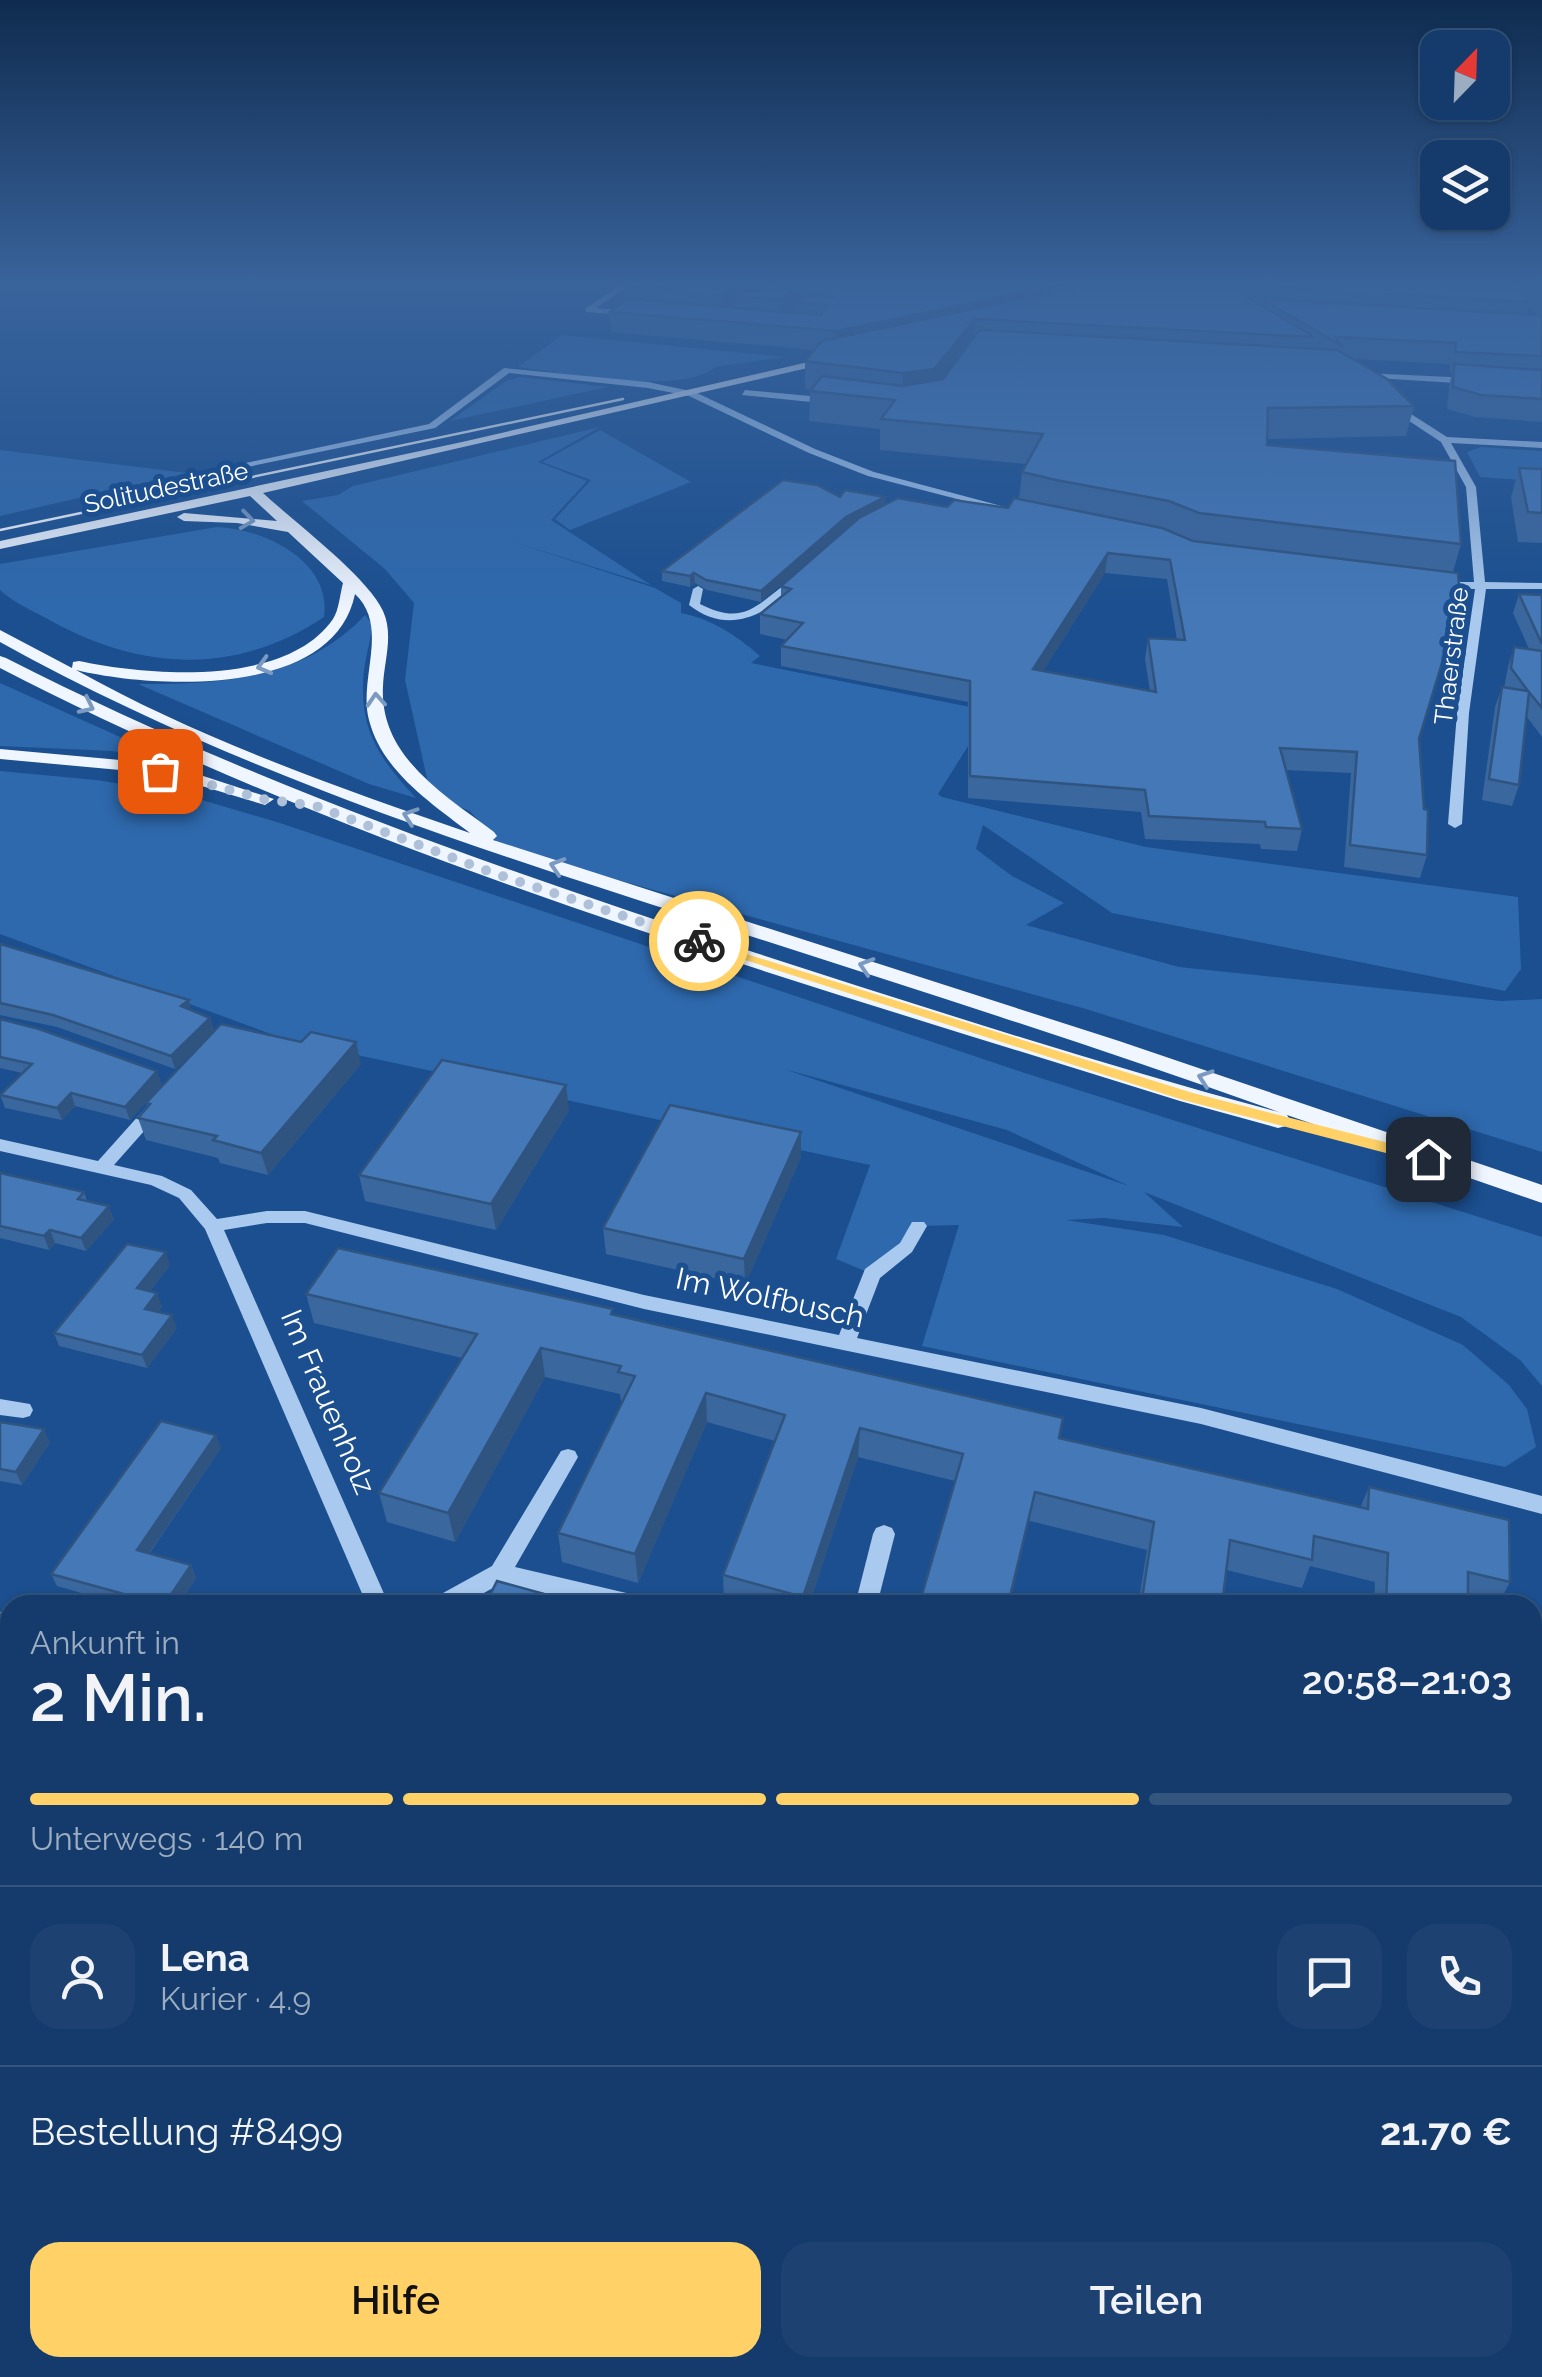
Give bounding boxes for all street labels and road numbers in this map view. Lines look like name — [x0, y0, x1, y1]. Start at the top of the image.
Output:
street label: Solitudestraße — [81, 455, 251, 519]
street label: Thaerstraße — [1428, 586, 1474, 726]
street label: Im Wolfbusch — [673, 1260, 867, 1335]
street label: Im Frauenholz — [274, 1304, 383, 1499]

